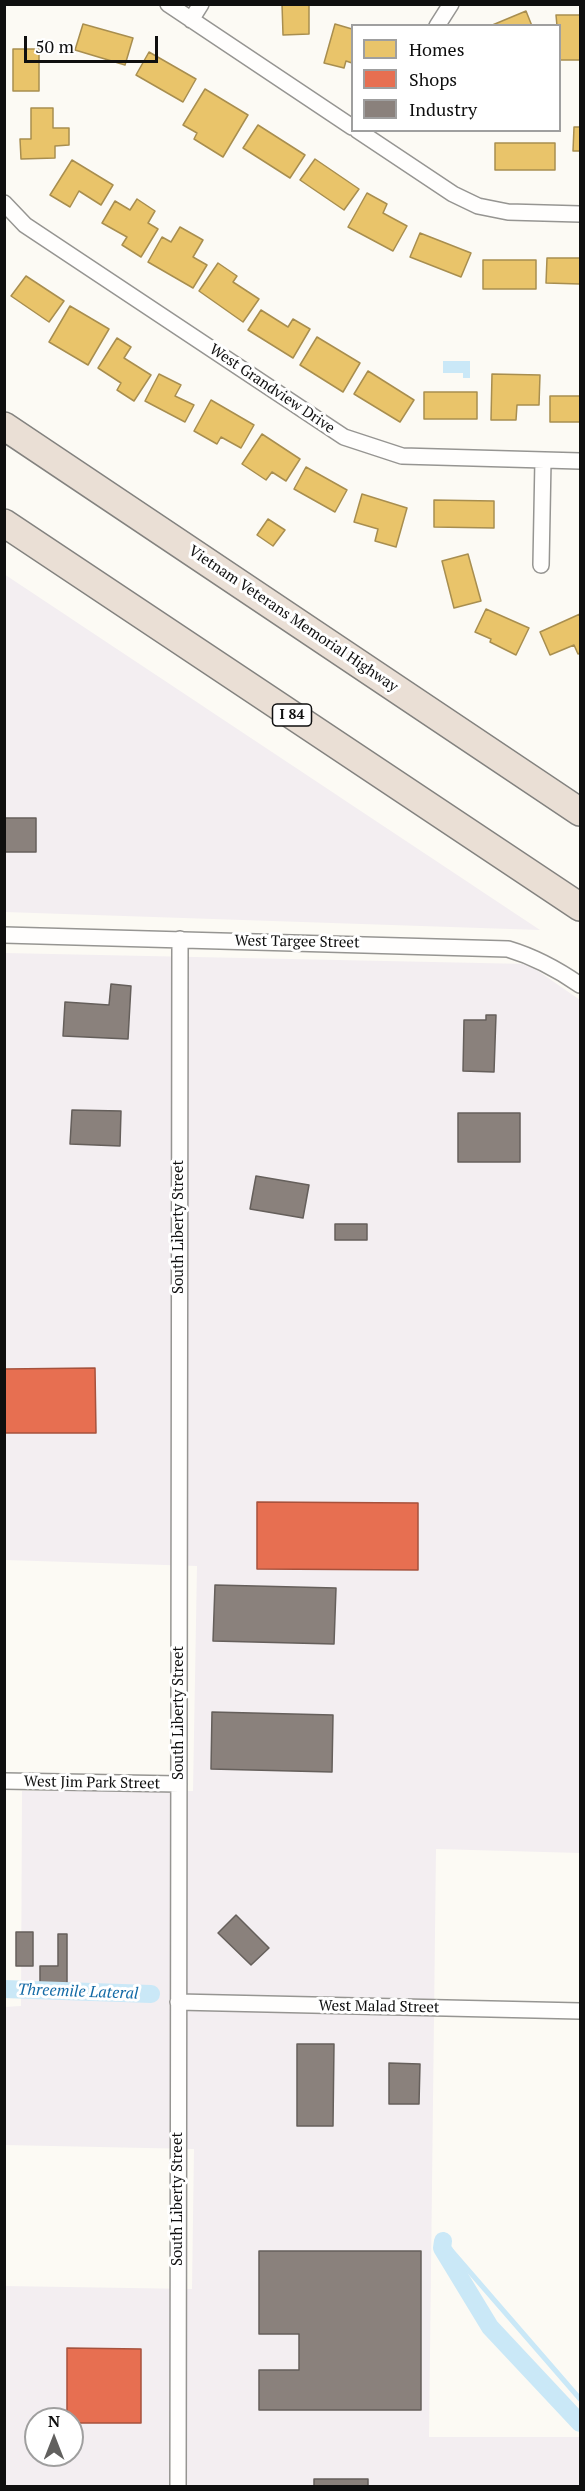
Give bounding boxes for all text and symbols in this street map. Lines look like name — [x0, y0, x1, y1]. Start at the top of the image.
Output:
scale bar — [27, 24, 160, 62]
legend — [351, 24, 561, 132]
text: 50 m — [35, 34, 74, 58]
text: Homes — [409, 37, 464, 61]
text: Shops — [409, 67, 457, 91]
text: Industry — [409, 97, 477, 121]
street label: West Grandview Drive — [206, 340, 338, 438]
street label: Vietnam Veterans Memorial Highway — [185, 542, 401, 696]
road number: I 84 — [272, 704, 312, 726]
street label: West Targee Street — [234, 932, 360, 952]
street label: South Liberty Street — [170, 1160, 188, 1294]
street label: South Liberty Street — [170, 1646, 188, 1780]
street label: West Jim Park Street — [24, 1773, 160, 1793]
water label: Threemile Lateral — [17, 1980, 139, 2004]
street label: West Malad Street — [318, 1997, 440, 2017]
street label: South Liberty Street — [169, 2132, 187, 2266]
north arrow — [24, 2407, 84, 2467]
text: N — [48, 2410, 60, 2432]

